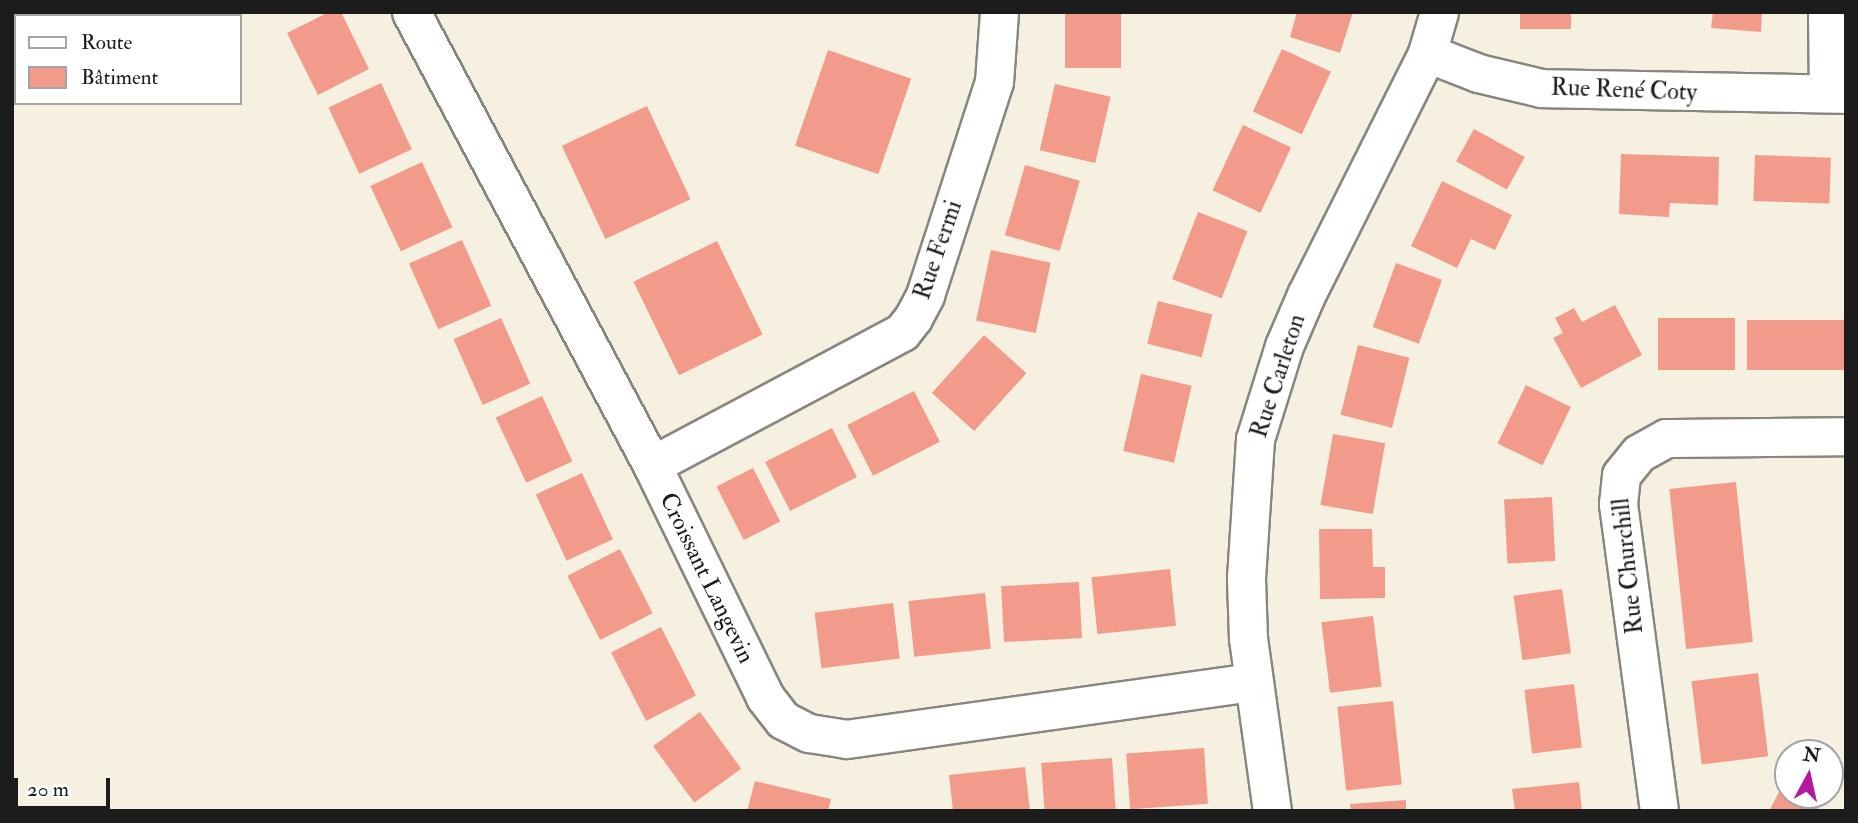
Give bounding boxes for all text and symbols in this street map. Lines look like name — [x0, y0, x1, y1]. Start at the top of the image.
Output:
legend — [14, 14, 242, 105]
text: Route — [81, 29, 132, 56]
text: Bâtiment — [81, 64, 158, 91]
street label: Rue René Coty — [1550, 73, 1698, 107]
street label: Rue Fermi — [908, 197, 968, 303]
street label: Rue Carleton — [1244, 311, 1312, 441]
street label: Croissant Langevin — [653, 488, 761, 668]
street label: Rue Churchill — [1607, 497, 1649, 635]
north arrow — [1774, 739, 1844, 809]
text: N — [1802, 742, 1822, 768]
scale bar — [18, 764, 114, 808]
text: 20 m — [27, 776, 69, 803]

